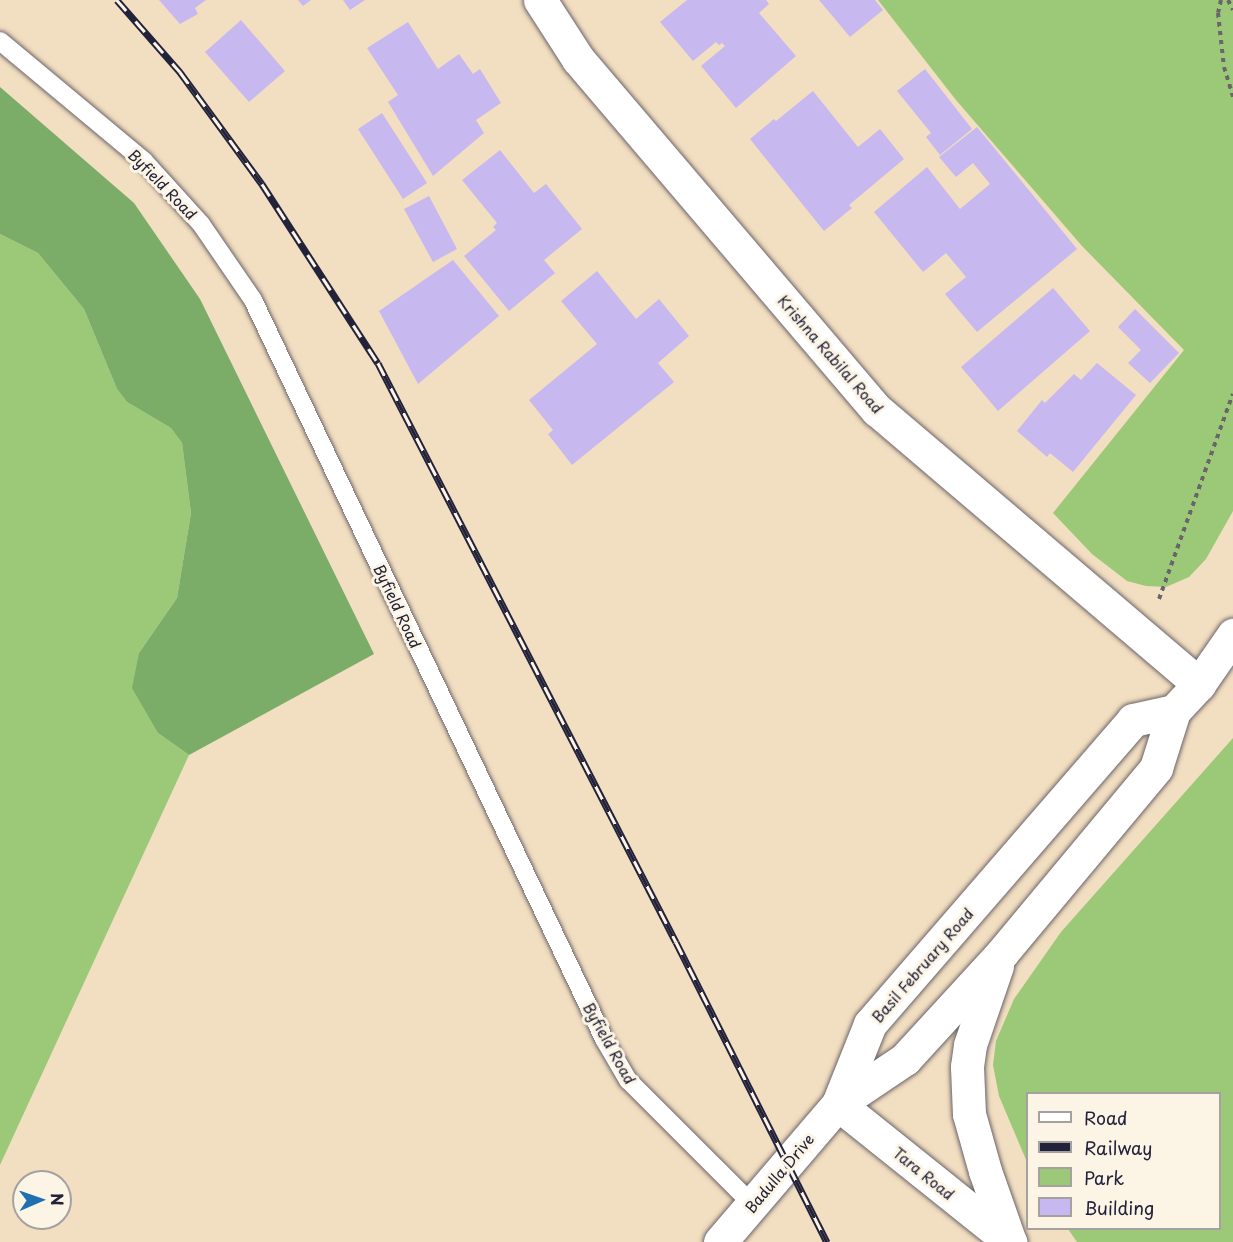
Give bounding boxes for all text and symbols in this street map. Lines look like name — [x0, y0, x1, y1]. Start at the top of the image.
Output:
street label: Byfield Road — [125, 145, 201, 223]
street label: Krishna Rabilal Road — [775, 291, 887, 417]
street label: Byfield Road — [371, 561, 425, 651]
street label: Basil February Road — [868, 904, 976, 1026]
street label: Byfield Road — [580, 999, 640, 1087]
legend — [1026, 1092, 1221, 1230]
text: Road — [1084, 1104, 1128, 1131]
street label: Badulla Drive — [741, 1130, 817, 1216]
text: Railway — [1084, 1134, 1152, 1161]
street label: Tara Road — [889, 1143, 959, 1203]
text: Park — [1084, 1164, 1124, 1191]
north arrow — [12, 1170, 72, 1230]
text: N — [46, 1193, 70, 1206]
text: Building — [1084, 1194, 1154, 1221]

